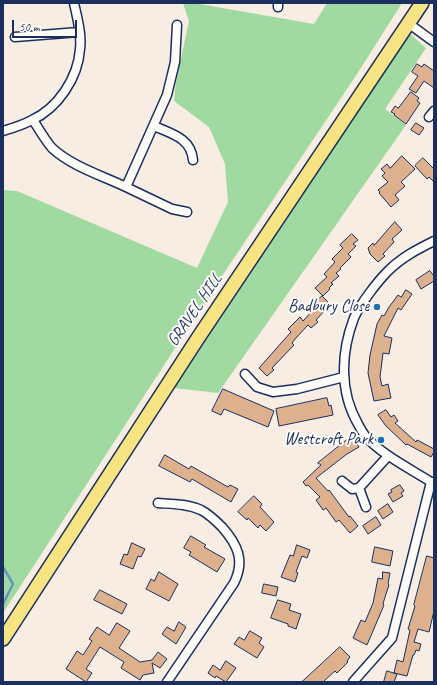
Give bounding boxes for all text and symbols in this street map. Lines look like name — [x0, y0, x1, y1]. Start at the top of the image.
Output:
scale bar — [14, 12, 79, 38]
text: 50 m — [19, 19, 39, 35]
street label: GRAVEL HILL — [163, 270, 227, 350]
place label: Badbury Close — [288, 297, 369, 317]
marker: Badbury Close — [372, 302, 382, 312]
place label: Westcroft Park — [284, 430, 373, 450]
marker: Westcroft Park — [376, 435, 386, 445]

